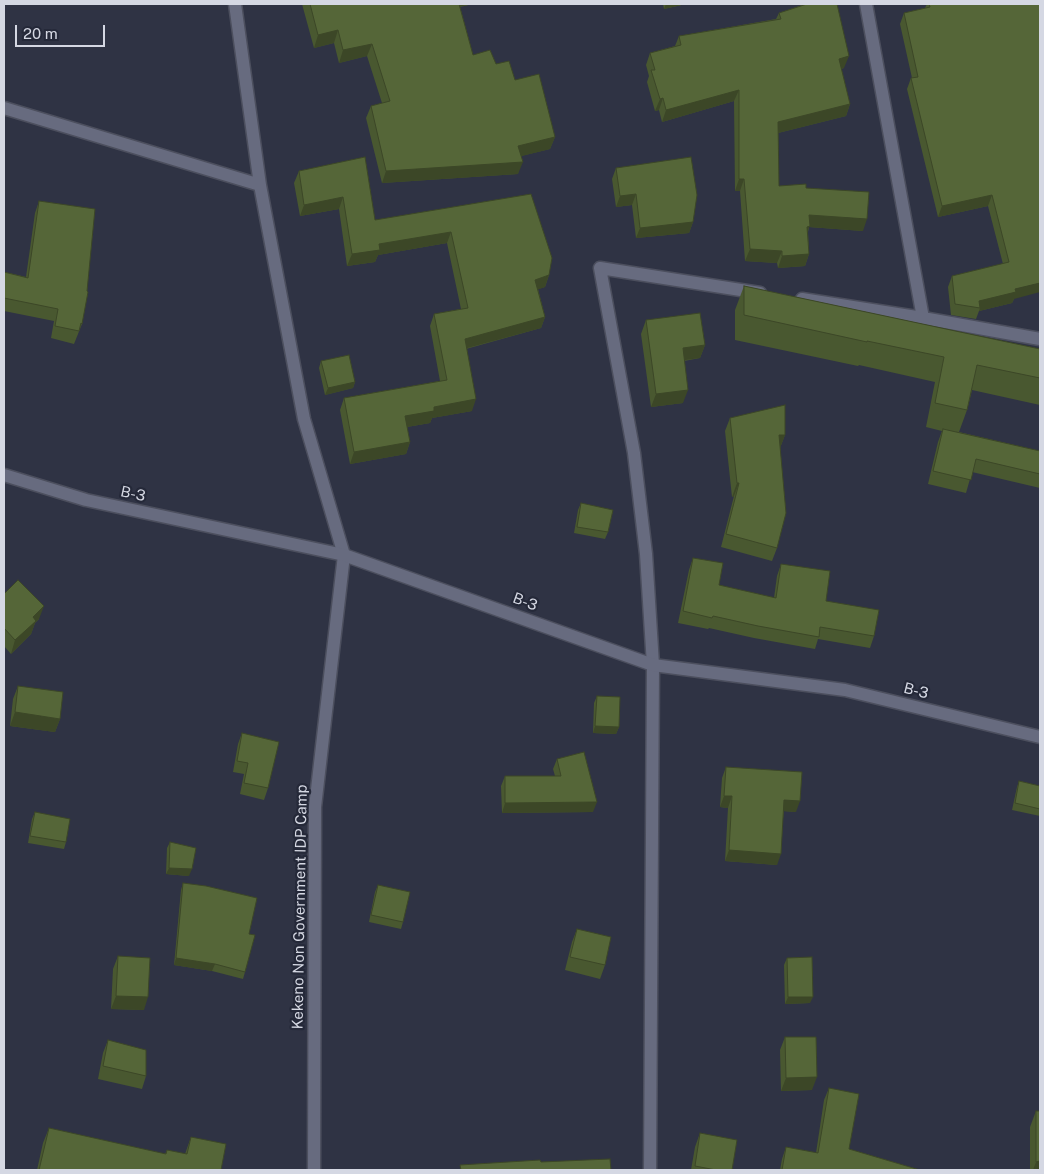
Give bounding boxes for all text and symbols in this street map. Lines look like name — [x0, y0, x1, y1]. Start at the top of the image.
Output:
scale bar — [18, 15, 108, 47]
text: 20 m — [23, 25, 58, 42]
street label: B-3 — [119, 483, 147, 505]
street label: B-3 — [510, 589, 540, 615]
street label: B-3 — [902, 679, 930, 703]
street label: Kekeno Non Government IDP Camp — [289, 784, 311, 1030]

